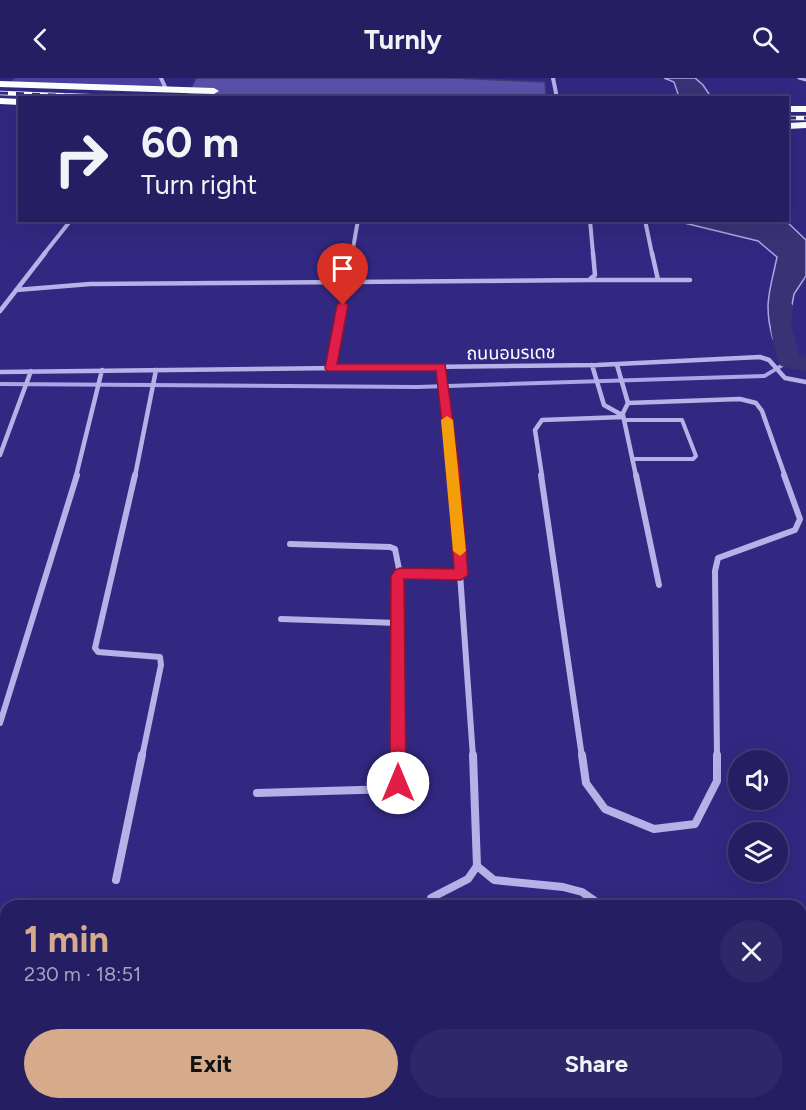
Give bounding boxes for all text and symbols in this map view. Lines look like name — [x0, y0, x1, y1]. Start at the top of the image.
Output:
icon: back — [24, 23, 57, 56]
text: Turnly — [364, 23, 442, 56]
icon: search — [749, 23, 782, 56]
text: 60 m — [141, 117, 239, 168]
icon: right — [42, 120, 120, 198]
text: Turn right — [141, 168, 257, 201]
pin — [317, 243, 368, 305]
icon: arrive — [326, 252, 359, 285]
street label: ถนนอมรเดช — [466, 341, 556, 365]
map controls — [728, 750, 788, 882]
button: sound — [728, 750, 788, 810]
position arrow — [366, 751, 430, 815]
button: layers — [728, 822, 788, 882]
text: 1 min — [24, 918, 109, 961]
button: close — [720, 920, 783, 983]
text: 230 m · 18:51 — [24, 962, 141, 986]
button: Exit — [24, 1029, 398, 1098]
button: Share — [410, 1029, 783, 1098]

